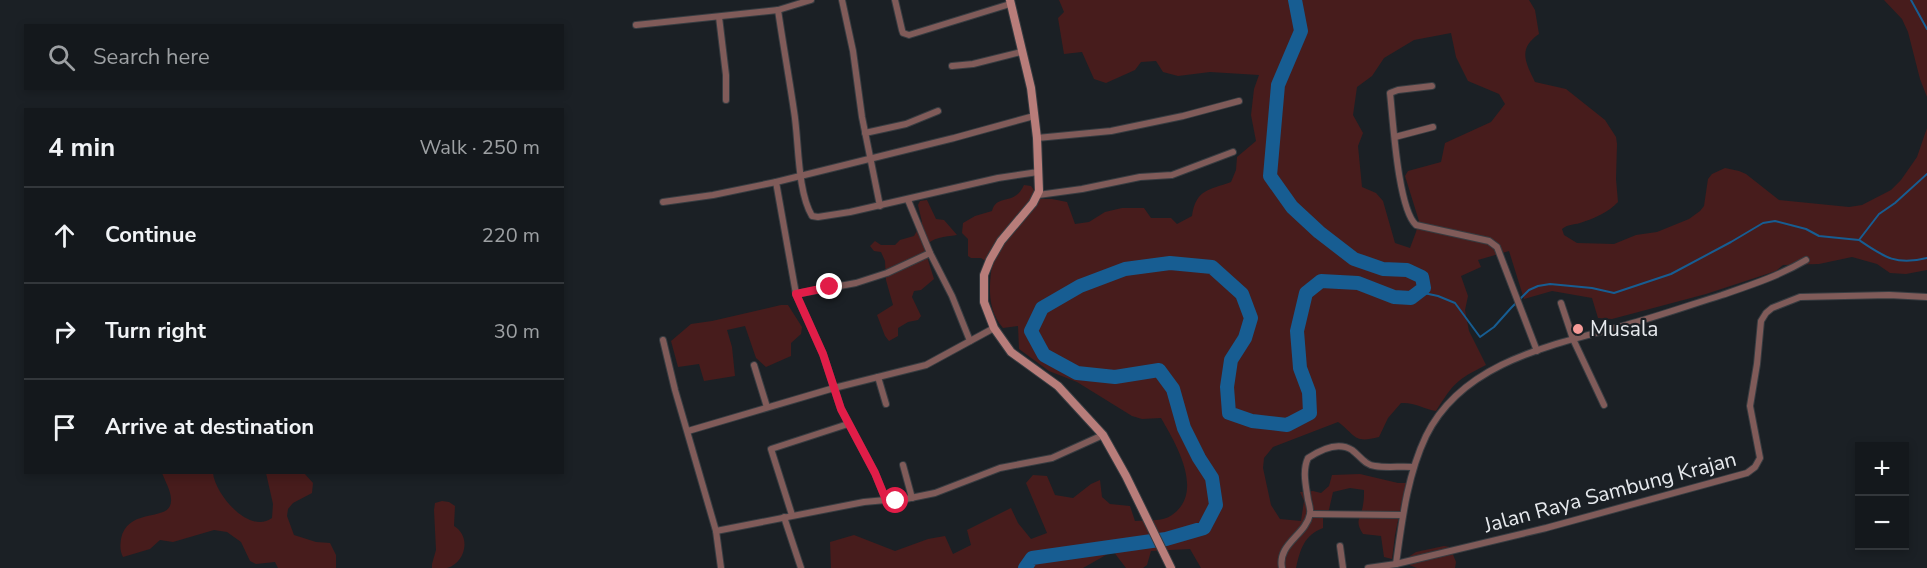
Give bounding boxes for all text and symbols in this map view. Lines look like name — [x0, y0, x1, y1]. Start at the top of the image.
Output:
search box — [24, 24, 564, 90]
icon: search — [45, 41, 78, 74]
text: Search here — [93, 42, 210, 72]
text: 4 min — [48, 130, 115, 165]
text: Walk · 250 m — [420, 134, 540, 161]
icon: ahead — [48, 219, 81, 252]
text: Continue — [105, 220, 196, 250]
text: 220 m — [482, 222, 540, 249]
route end — [816, 273, 842, 299]
icon: right — [48, 315, 81, 348]
place label: Musala — [1590, 315, 1658, 343]
text: Turn right — [105, 316, 206, 346]
text: 30 m — [494, 318, 540, 345]
marker: Musala — [1571, 322, 1585, 336]
icon: arrive — [48, 411, 81, 444]
text: Arrive at destination — [105, 412, 314, 442]
map controls — [1855, 442, 1909, 550]
button: + — [1855, 442, 1909, 496]
street label: Jalan Raya Sambung Krajan — [1480, 445, 1739, 539]
route start — [882, 487, 908, 513]
button: − — [1855, 496, 1909, 550]

